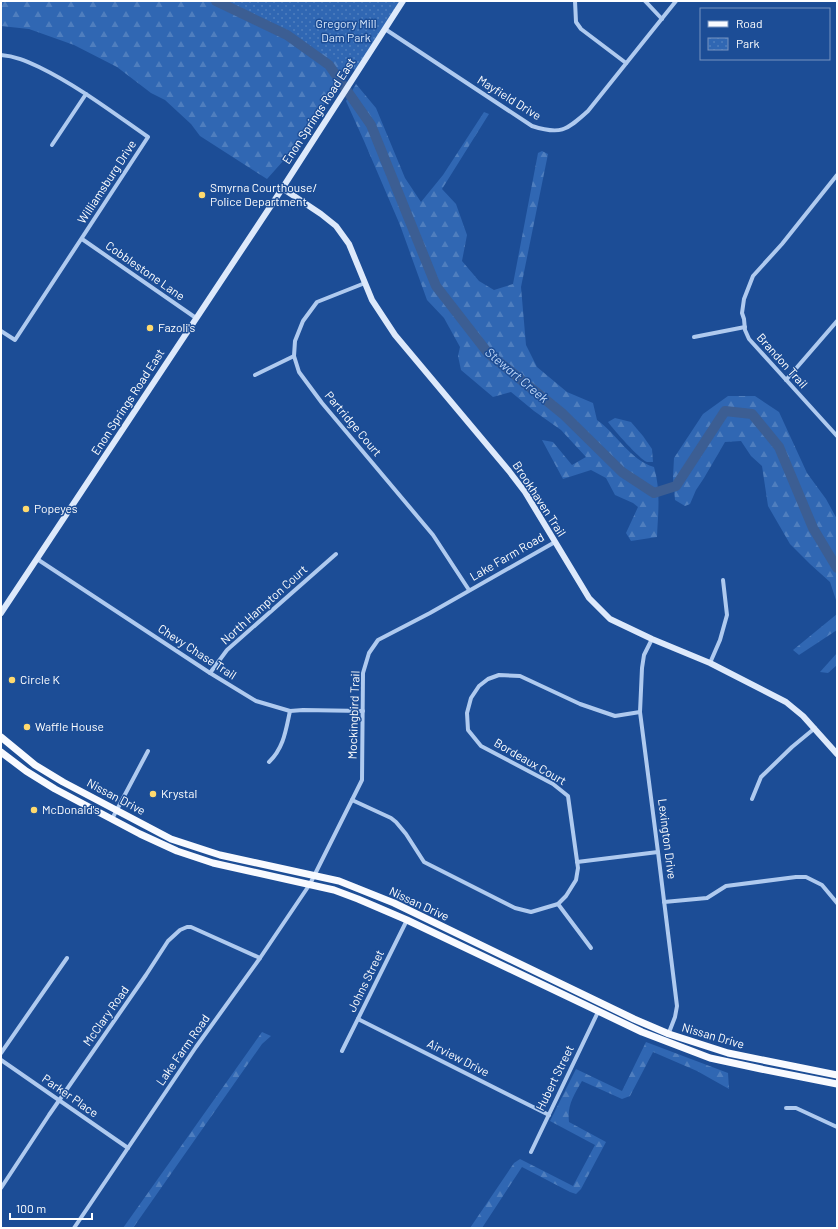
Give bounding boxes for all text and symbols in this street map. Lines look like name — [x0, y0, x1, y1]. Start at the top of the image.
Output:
legend — [700, 8, 830, 60]
park label: Gregory Mill Dam Park — [316, 16, 376, 44]
text: Road — [736, 16, 763, 30]
text: Park — [736, 36, 760, 50]
street label: Enon Springs Road East — [279, 55, 358, 166]
street label: Mayfield Drive — [475, 72, 544, 122]
street label: Williamsburg Drive — [74, 137, 138, 226]
place label: Smyrna Courthouse/ Police Department — [210, 180, 317, 208]
marker: Smyrna Courthouse/ Police Department — [197, 190, 207, 200]
street label: Cobblestone Lane — [103, 238, 188, 303]
place label: Fazoli's — [158, 320, 196, 334]
marker: Fazoli's — [145, 323, 155, 333]
street label: Brandon Trail — [755, 330, 811, 391]
water label: Stewart Creek — [482, 344, 552, 407]
street label: Enon Springs Road East — [88, 346, 167, 457]
street label: Partridge Court — [323, 388, 385, 459]
street label: Brookhaven Trail — [510, 458, 569, 539]
place label: Popeyes — [34, 501, 78, 515]
marker: Popeyes — [21, 504, 31, 514]
street label: Lake Farm Road — [467, 529, 546, 583]
street label: North Hampton Court — [217, 562, 310, 647]
street label: Chevy Chase Trail — [156, 621, 239, 682]
street label: Mockingbird Trail — [344, 670, 362, 760]
place label: Circle K — [20, 672, 60, 686]
marker: Circle K — [7, 675, 17, 685]
place label: Waffle House — [35, 719, 104, 733]
marker: Waffle House — [22, 722, 32, 732]
street label: Bordeaux Court — [492, 735, 569, 787]
street label: Nissan Drive — [85, 775, 148, 817]
place label: Krystal — [161, 786, 197, 800]
marker: Krystal — [148, 789, 158, 799]
street label: Lexington Drive — [656, 798, 680, 880]
place label: McDonald's — [42, 802, 100, 816]
marker: McDonald's — [29, 805, 39, 815]
street label: Nissan Drive — [387, 883, 452, 923]
street label: Johns Street — [344, 947, 386, 1014]
street label: McClary Road — [79, 983, 131, 1048]
street label: Lake Farm Road — [153, 1011, 212, 1088]
street label: Nissan Drive — [680, 1019, 746, 1051]
street label: Airview Drive — [425, 1035, 492, 1079]
street label: Hubert Street — [532, 1042, 576, 1113]
street label: Parker Place — [40, 1071, 101, 1120]
scale bar — [10, 1195, 92, 1221]
text: 100 m — [16, 1201, 46, 1215]

